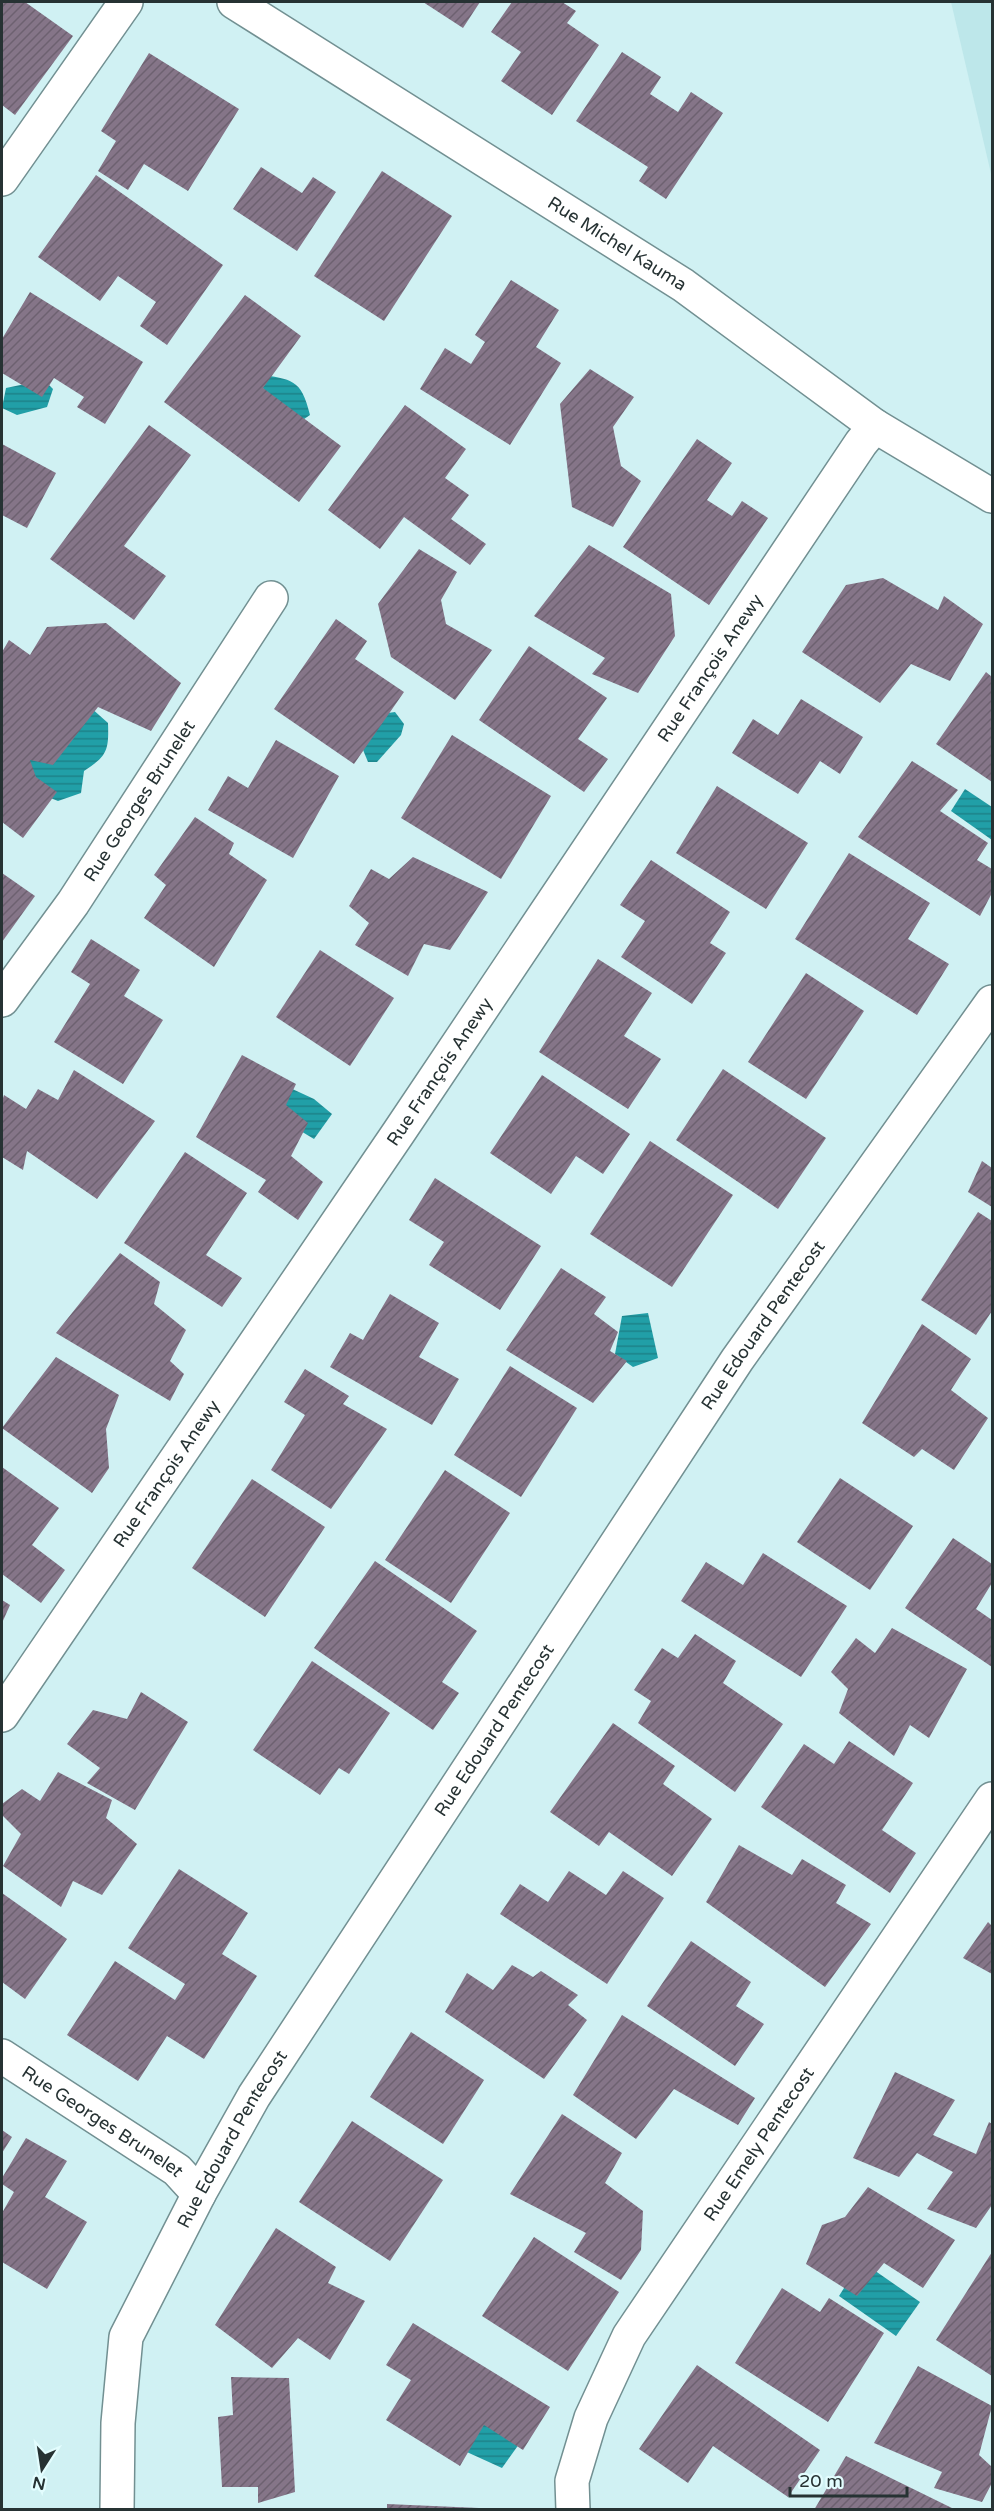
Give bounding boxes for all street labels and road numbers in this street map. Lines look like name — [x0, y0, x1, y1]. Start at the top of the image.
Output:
street label: Rue Michel Kauma — [544, 192, 691, 296]
street label: Rue François Anewy — [653, 589, 768, 746]
street label: Rue Georges Brunelet — [79, 716, 200, 886]
street label: Rue François Anewy — [382, 993, 497, 1150]
street label: Rue Edouard Pentecost — [696, 1236, 830, 1414]
street label: Rue François Anewy — [108, 1395, 225, 1552]
street label: Rue Edouard Pentecost — [430, 1640, 559, 1820]
street label: Rue Edouard Pentecost — [172, 2046, 292, 2232]
street label: Rue Georges Brunelet — [18, 2061, 189, 2181]
street label: Rue Emely Pentecost — [699, 2063, 819, 2225]

